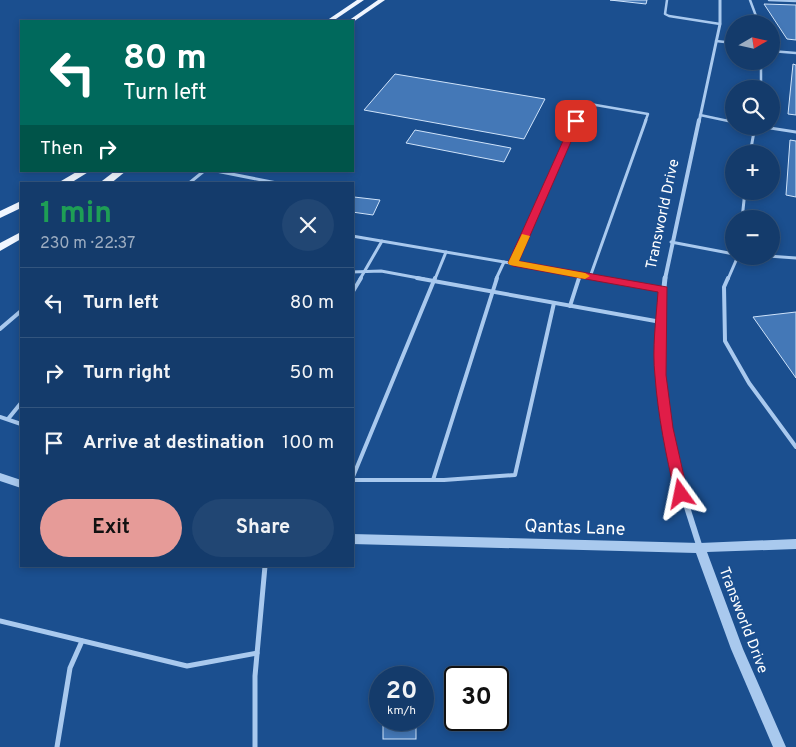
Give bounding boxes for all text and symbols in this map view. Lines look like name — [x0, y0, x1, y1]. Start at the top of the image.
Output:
north arrow — [725, 15, 780, 70]
map controls — [725, 15, 780, 265]
text: 80 m — [123, 37, 207, 81]
icon: left — [40, 40, 105, 105]
text: Turn left — [123, 80, 206, 107]
button: search — [725, 80, 780, 135]
pin — [555, 100, 597, 142]
icon: arrive — [562, 107, 590, 135]
icon: right — [93, 135, 121, 163]
text: Then — [40, 137, 83, 161]
button: + — [725, 145, 780, 200]
street label: Transworld Drive — [642, 157, 684, 271]
text: 1 min — [40, 196, 112, 233]
button: close — [282, 199, 334, 251]
button: − — [725, 210, 780, 265]
text: 230 m · 22:37 — [40, 234, 135, 254]
icon: left — [40, 289, 68, 317]
text: Turn left — [83, 291, 159, 315]
text: 80 m — [290, 291, 334, 315]
icon: right — [40, 359, 68, 387]
text: Turn right — [83, 361, 171, 385]
text: 50 m — [289, 361, 334, 385]
icon: arrive — [40, 429, 68, 457]
text: Arrive at destination — [83, 431, 264, 455]
text: 100 m — [282, 431, 334, 455]
position arrow — [654, 467, 706, 519]
button: Exit — [40, 499, 182, 557]
button: Share — [192, 499, 334, 557]
street label: Qantas Lane — [524, 515, 626, 542]
street label: Transworld Drive — [714, 565, 772, 676]
speed limit sign: 30 — [444, 666, 509, 731]
text: 20 — [386, 676, 417, 708]
text: km/h — [387, 703, 416, 719]

